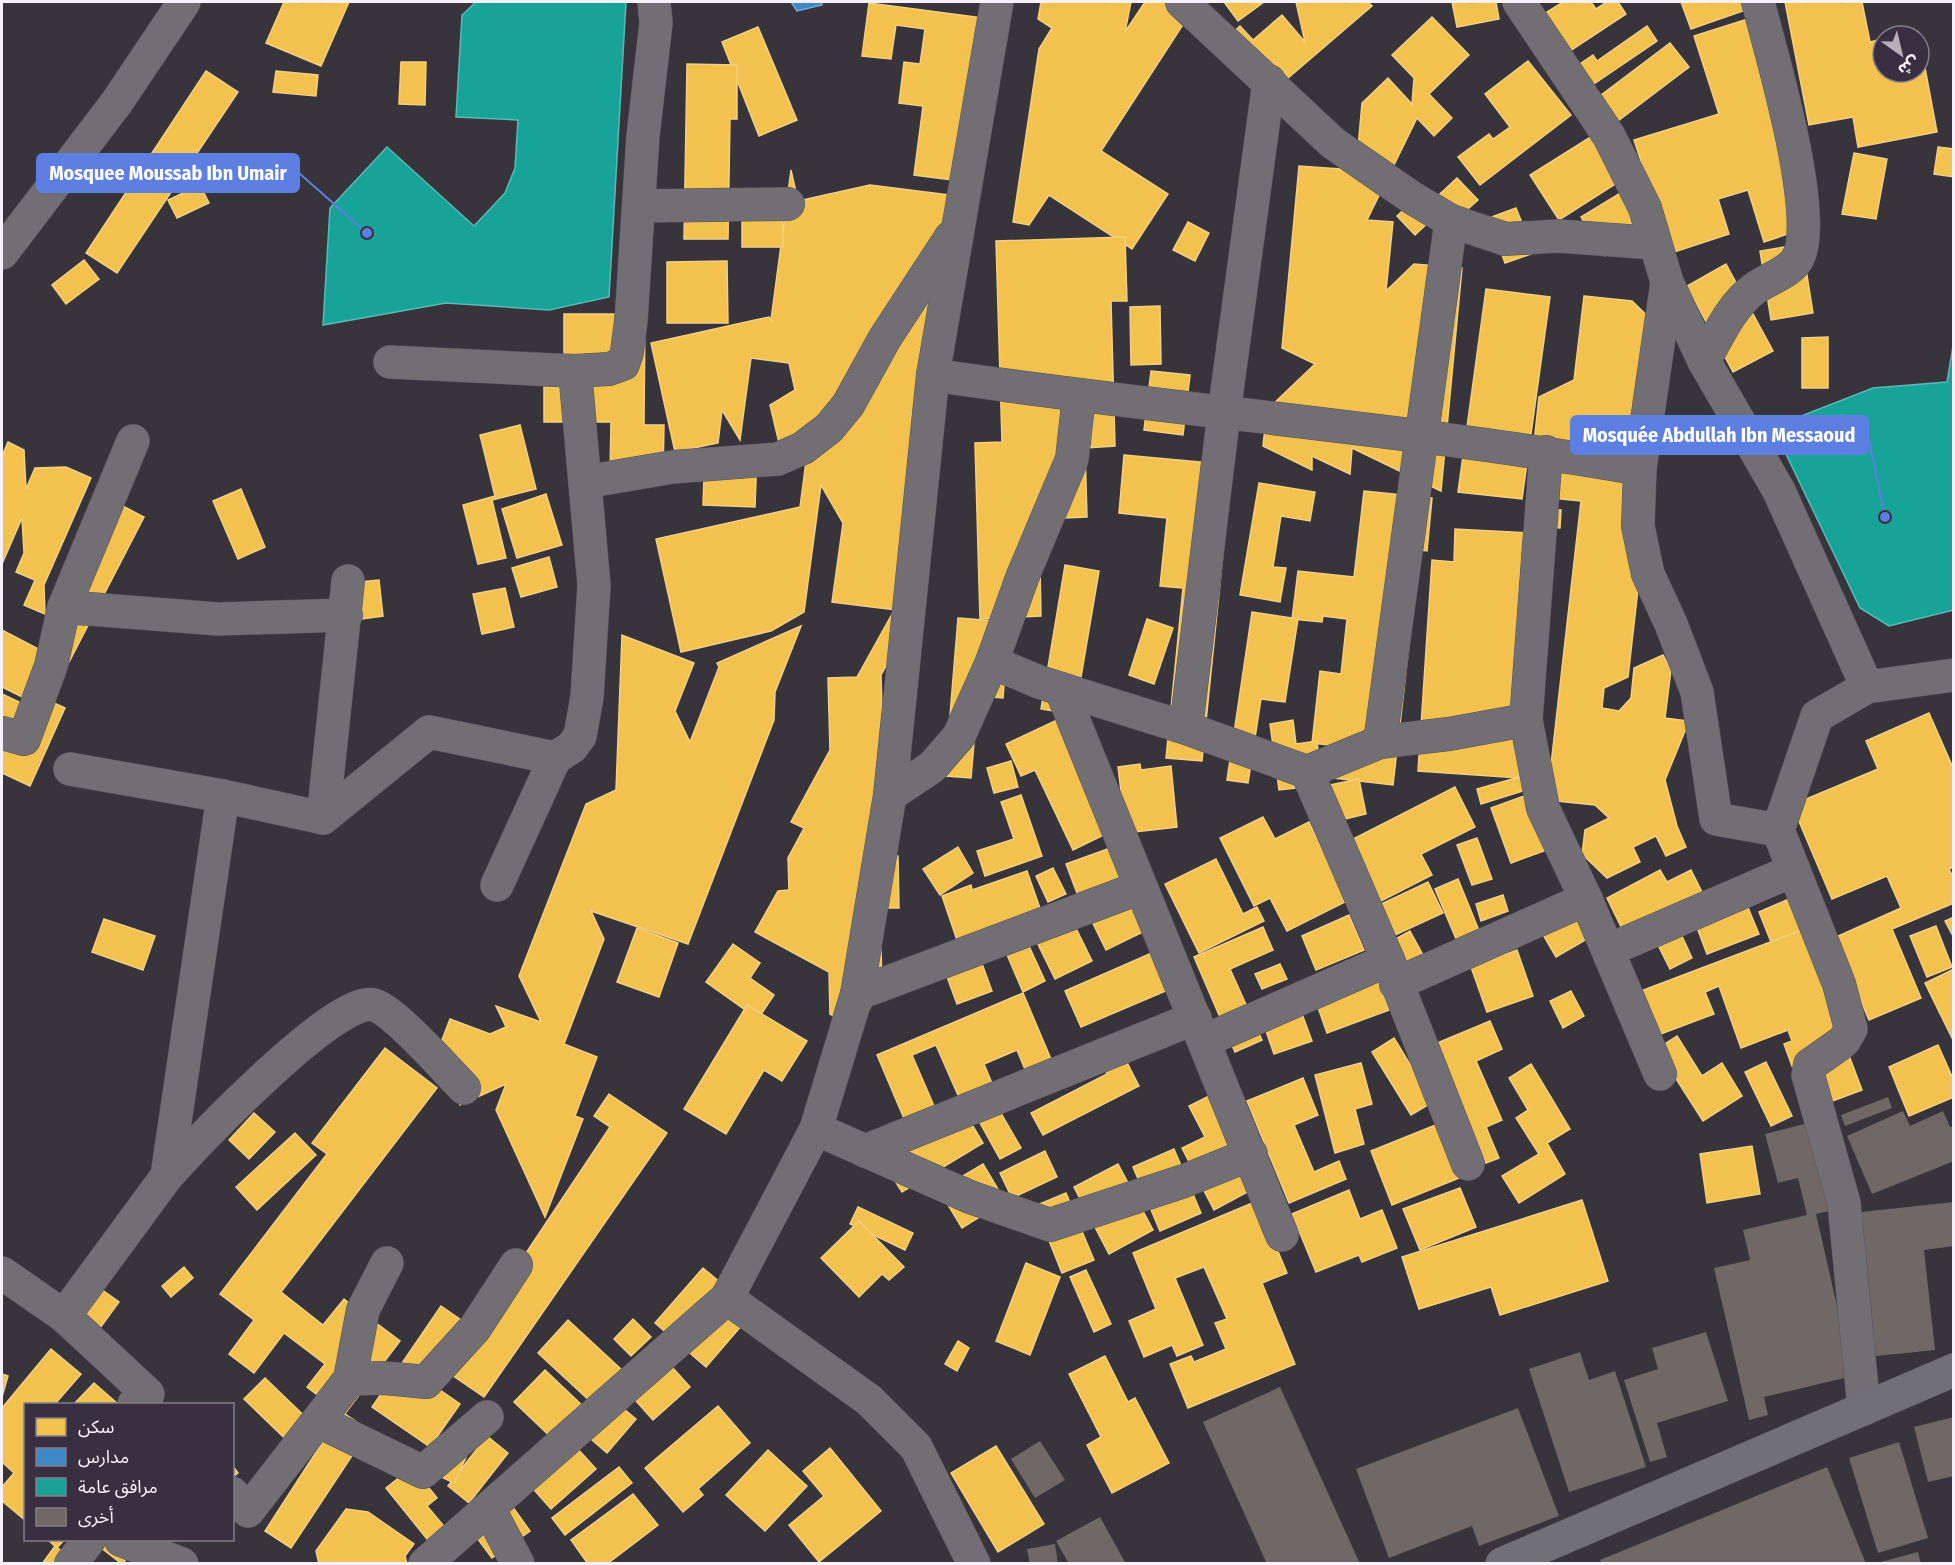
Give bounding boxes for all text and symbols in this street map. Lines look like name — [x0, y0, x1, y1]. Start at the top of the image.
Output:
north arrow — [1871, 24, 1931, 84]
text: ش — [1895, 52, 1924, 80]
callout: Mosquee Moussab Ibn Umair — [37, 154, 299, 192]
text: Mosquee Moussab Ibn Umair — [49, 161, 287, 185]
callout: Mosquée Abdullah Ibn Messaoud — [1571, 416, 1868, 454]
text: Mosquée Abdullah Ibn Messaoud — [1583, 423, 1855, 447]
legend — [24, 1403, 234, 1541]
text: سكن — [78, 1416, 114, 1438]
text: مدارس — [78, 1446, 129, 1468]
text: مرافق عامة — [78, 1476, 158, 1498]
text: أخرى — [78, 1506, 114, 1528]

